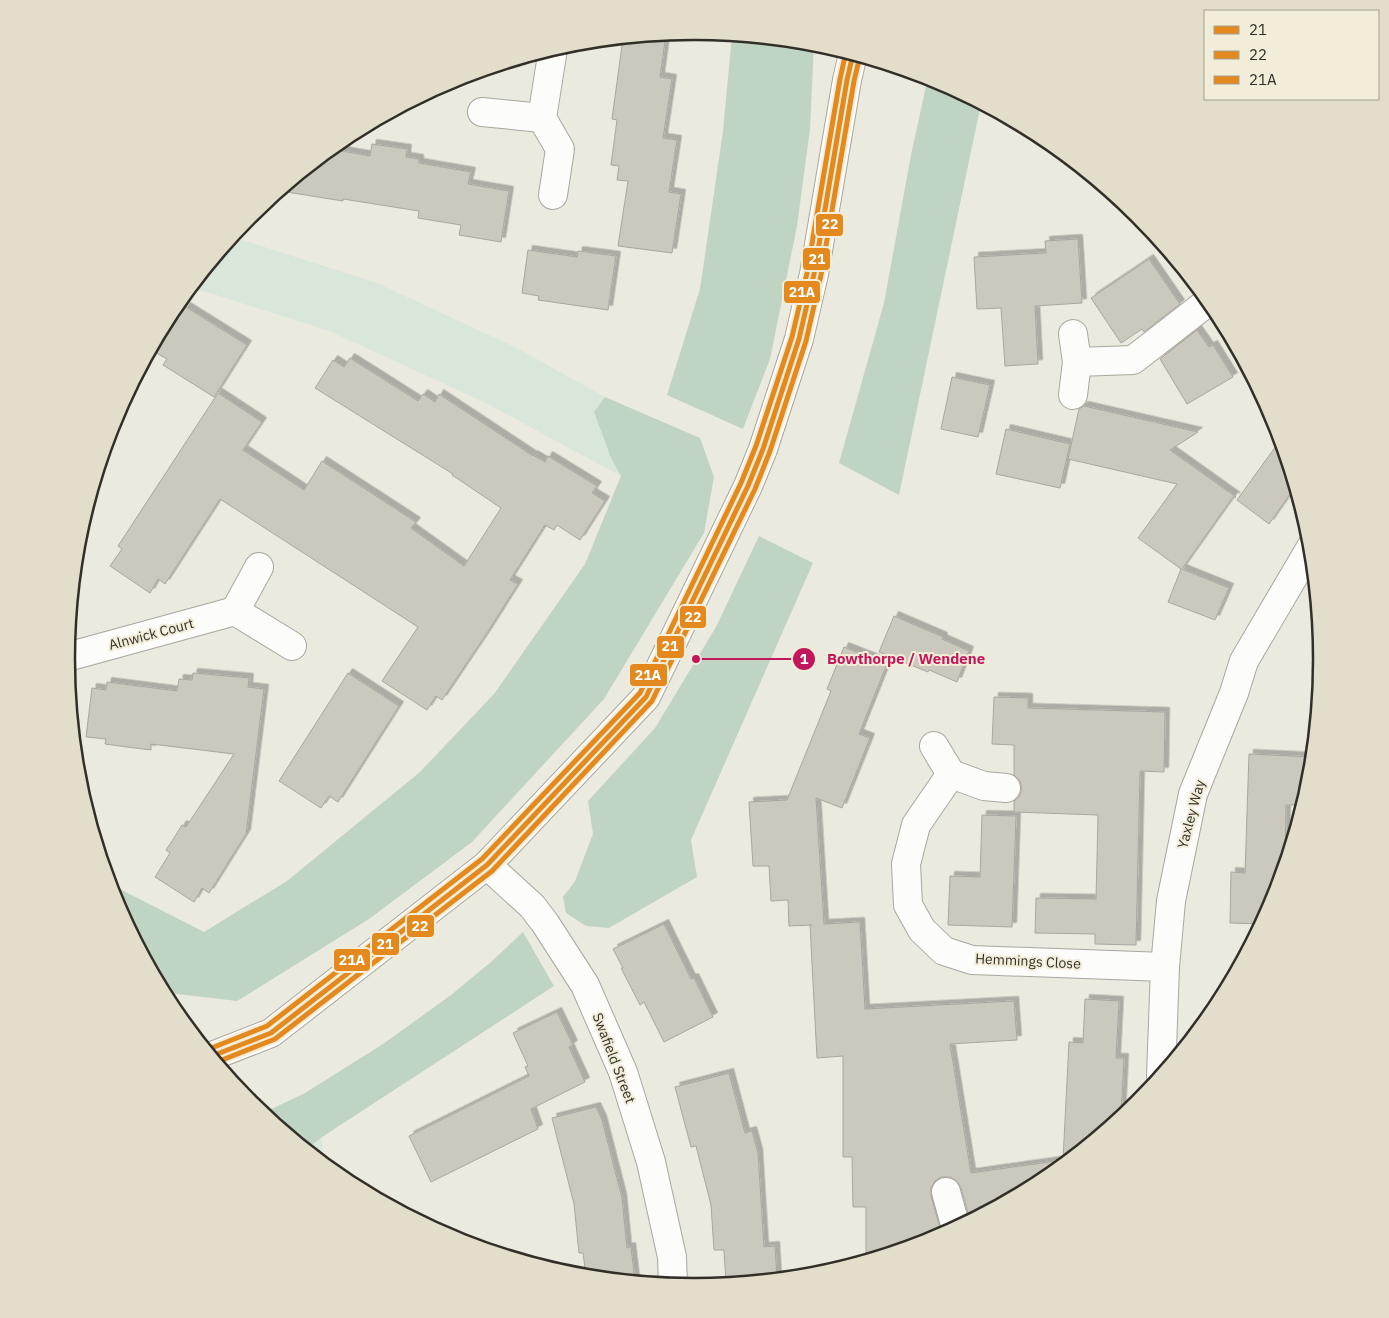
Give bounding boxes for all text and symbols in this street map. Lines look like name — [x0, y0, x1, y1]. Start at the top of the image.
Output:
legend — [1204, 10, 1379, 100]
text: 21 — [1249, 20, 1267, 39]
text: 22 — [1249, 45, 1267, 64]
text: 21A — [1249, 70, 1277, 89]
line badge: 22 — [815, 213, 844, 237]
text: 22 — [822, 215, 838, 233]
line badge: 21 — [802, 247, 831, 271]
text: 21 — [809, 250, 826, 268]
line badge: 21A — [783, 280, 821, 304]
text: 21A — [789, 283, 816, 301]
line badge: 22 — [679, 605, 707, 629]
text: 22 — [685, 608, 701, 626]
street label: Alnwick Court — [107, 614, 196, 654]
line badge: 21 — [656, 635, 685, 659]
text: 21 — [662, 637, 679, 655]
callout: Bowthorpe / Wendene — [791, 644, 995, 674]
text: 1 — [799, 649, 809, 668]
text: Bowthorpe / Wendene — [827, 649, 985, 668]
line badge: 21A — [629, 663, 668, 687]
text: 21A — [635, 666, 662, 684]
street label: Yaxley Way — [1173, 778, 1209, 850]
line badge: 22 — [406, 914, 435, 938]
text: 22 — [412, 917, 428, 935]
line badge: 21 — [371, 932, 400, 956]
text: 21 — [377, 935, 394, 953]
line badge: 21A — [333, 948, 371, 972]
street label: Hemmings Close — [975, 949, 1082, 973]
text: 21A — [339, 951, 366, 969]
street label: Swafield Street — [588, 1010, 640, 1106]

